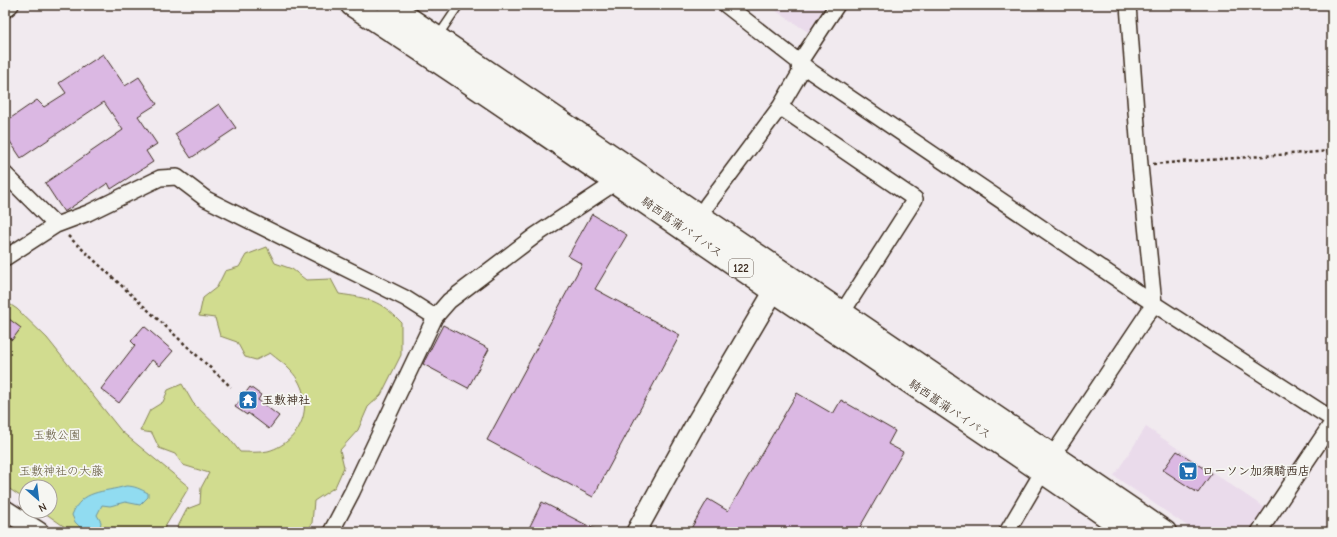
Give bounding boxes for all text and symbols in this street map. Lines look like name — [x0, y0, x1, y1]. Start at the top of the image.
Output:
street label: 騎西菖蒲バイパス — [639, 194, 725, 260]
road number: 122 — [729, 259, 753, 277]
street label: 騎西菖蒲バイパス — [906, 376, 994, 442]
temple icon: 玉敷神社 — [237, 389, 259, 411]
place label: 玉敷神社 — [262, 393, 310, 407]
park label: 玉敷公園 — [33, 428, 81, 442]
supermarket icon: ローソン加須騎西店 — [1177, 460, 1199, 482]
park label: 玉敷神社の大藤 — [19, 464, 104, 478]
place label: ローソン加須騎西店 — [1202, 464, 1310, 478]
north arrow — [18, 479, 58, 519]
text: N — [36, 500, 49, 515]

